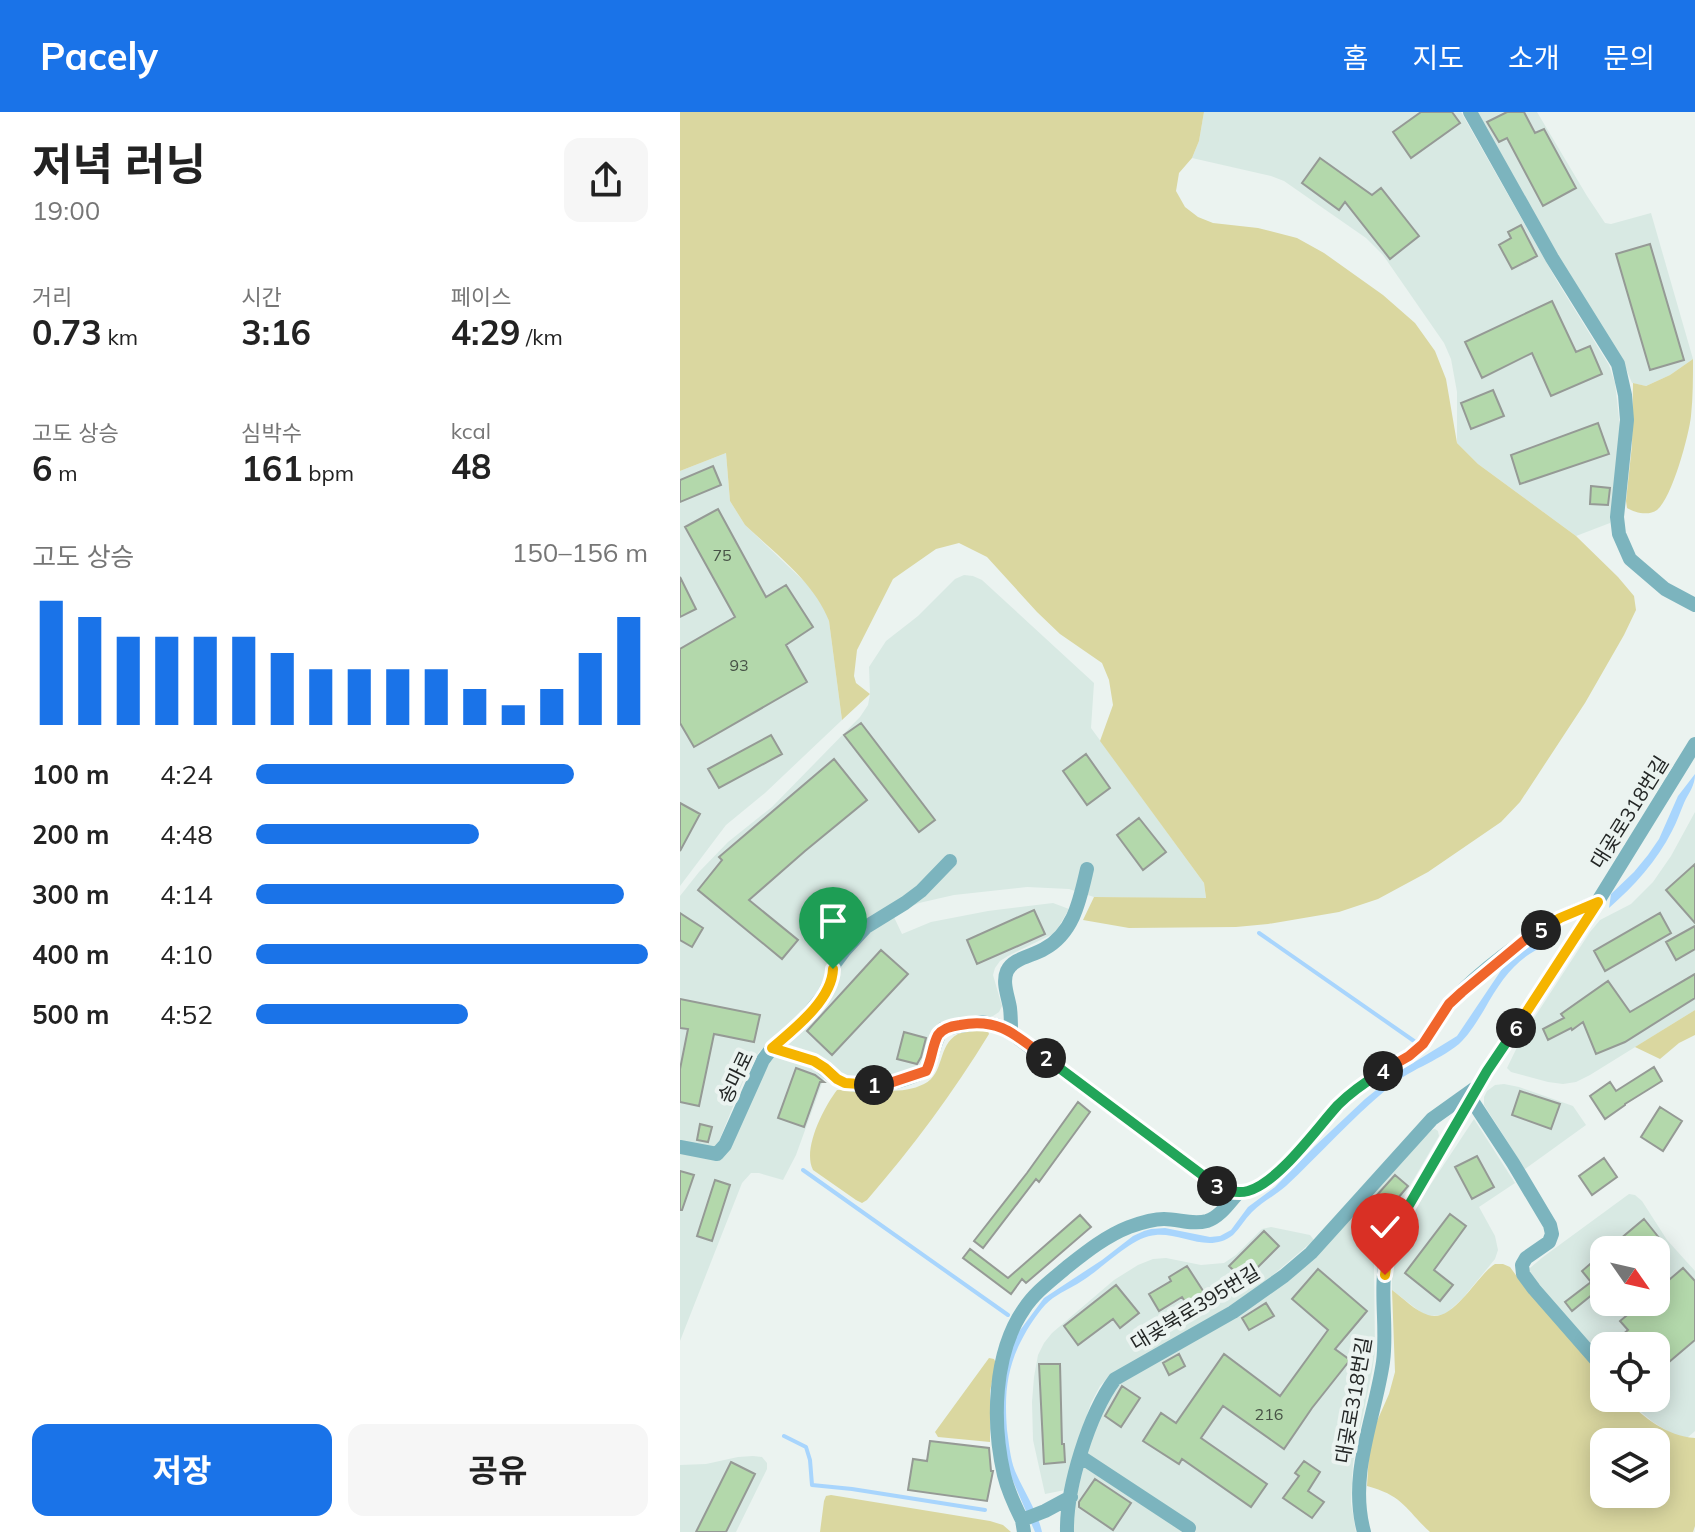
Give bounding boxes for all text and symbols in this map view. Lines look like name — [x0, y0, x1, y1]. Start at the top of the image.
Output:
text: Pacely — [40, 32, 158, 80]
text: 홈 — [1343, 40, 1368, 75]
text: 지도 — [1412, 40, 1464, 75]
text: 소개 — [1508, 40, 1559, 75]
text: 문의 — [1603, 40, 1655, 75]
text: 저녁 러닝 — [32, 136, 206, 191]
button: share — [564, 138, 648, 222]
text: 19:00 — [32, 194, 100, 227]
text: 거리 — [32, 283, 72, 311]
text: 시간 — [241, 283, 282, 311]
text: 페이스 — [451, 283, 511, 311]
text: 0.73 — [32, 311, 102, 354]
text: 3:16 — [241, 311, 311, 354]
text: 4:29 — [451, 311, 520, 354]
text: km — [102, 323, 138, 351]
text: /km — [520, 323, 563, 351]
text: kcal — [451, 417, 491, 445]
text: 고도 상승 — [32, 419, 119, 447]
text: 심박수 — [241, 419, 302, 447]
text: 48 — [451, 445, 491, 488]
text: 6 — [32, 447, 52, 490]
text: 161 — [241, 447, 303, 490]
text: m — [52, 459, 77, 487]
text: bpm — [303, 459, 354, 487]
text: 150–156 m — [512, 536, 648, 569]
text: 고도 상승 — [32, 540, 134, 573]
house number: 75 — [712, 545, 732, 565]
house number: 93 — [729, 655, 749, 675]
street label: 대곶로318번길 — [1584, 751, 1674, 873]
text: 100 m — [32, 758, 109, 791]
text: 4:24 — [160, 758, 213, 791]
text: 200 m — [32, 818, 109, 851]
text: 4:48 — [160, 818, 213, 851]
text: 300 m — [32, 878, 109, 911]
text: 4:14 — [160, 878, 213, 911]
pin — [799, 887, 867, 969]
icon: arrive — [811, 899, 855, 943]
pin: 5 — [1521, 910, 1561, 950]
text: 5 — [1534, 916, 1548, 944]
text: 400 m — [32, 938, 109, 971]
text: 4:10 — [160, 938, 213, 971]
text: 500 m — [32, 998, 109, 1031]
text: 4:52 — [160, 998, 213, 1031]
pin: 6 — [1496, 1008, 1536, 1048]
text: 6 — [1509, 1014, 1523, 1042]
pin: 2 — [1026, 1038, 1066, 1078]
text: 2 — [1039, 1044, 1053, 1072]
street label: 송마로 — [712, 1047, 758, 1107]
pin: 4 — [1363, 1051, 1403, 1091]
text: 4 — [1376, 1057, 1390, 1085]
pin: 1 — [854, 1065, 894, 1105]
text: 1 — [867, 1071, 881, 1099]
pin: 3 — [1197, 1166, 1237, 1206]
text: 3 — [1210, 1172, 1224, 1200]
pin — [1351, 1193, 1419, 1275]
icon: check — [1363, 1205, 1407, 1249]
north arrow — [1590, 1236, 1670, 1316]
map controls — [1590, 1236, 1670, 1508]
street label: 대곶북로395번길 — [1126, 1259, 1264, 1355]
button: locate — [1590, 1332, 1670, 1412]
street label: 대곶로318번길 — [1330, 1335, 1376, 1465]
house number: 216 — [1255, 1404, 1283, 1424]
button: 저장 — [32, 1424, 332, 1516]
button: 공유 — [348, 1424, 648, 1516]
button: layers — [1590, 1428, 1670, 1508]

